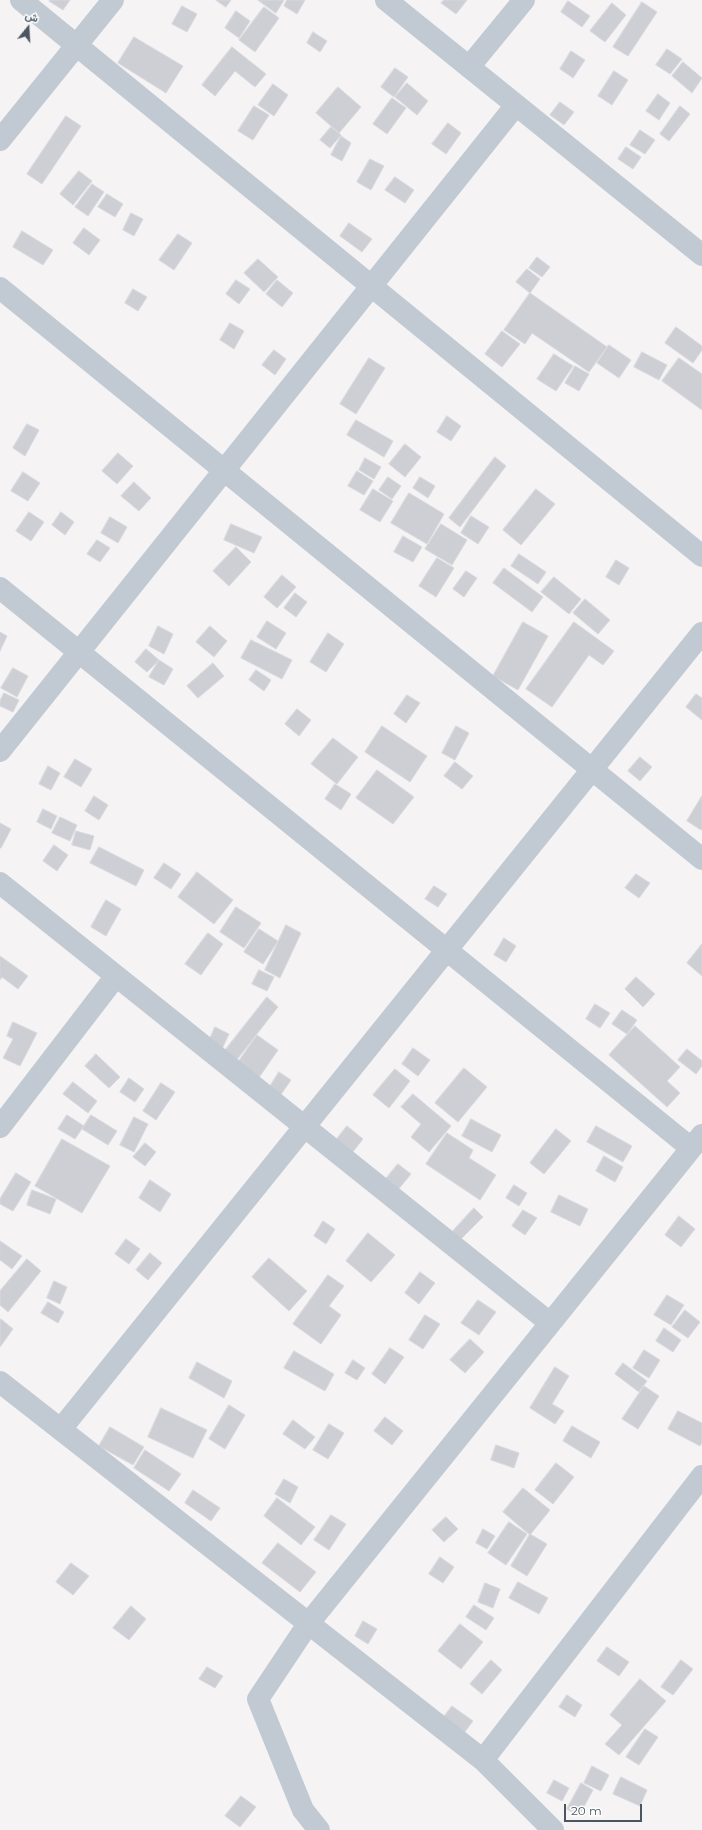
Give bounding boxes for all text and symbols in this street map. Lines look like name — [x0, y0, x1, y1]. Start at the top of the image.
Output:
north arrow — [8, 8, 48, 48]
text: ش — [23, 8, 40, 25]
scale bar — [566, 1796, 644, 1822]
text: 20 m — [571, 1803, 602, 1818]

